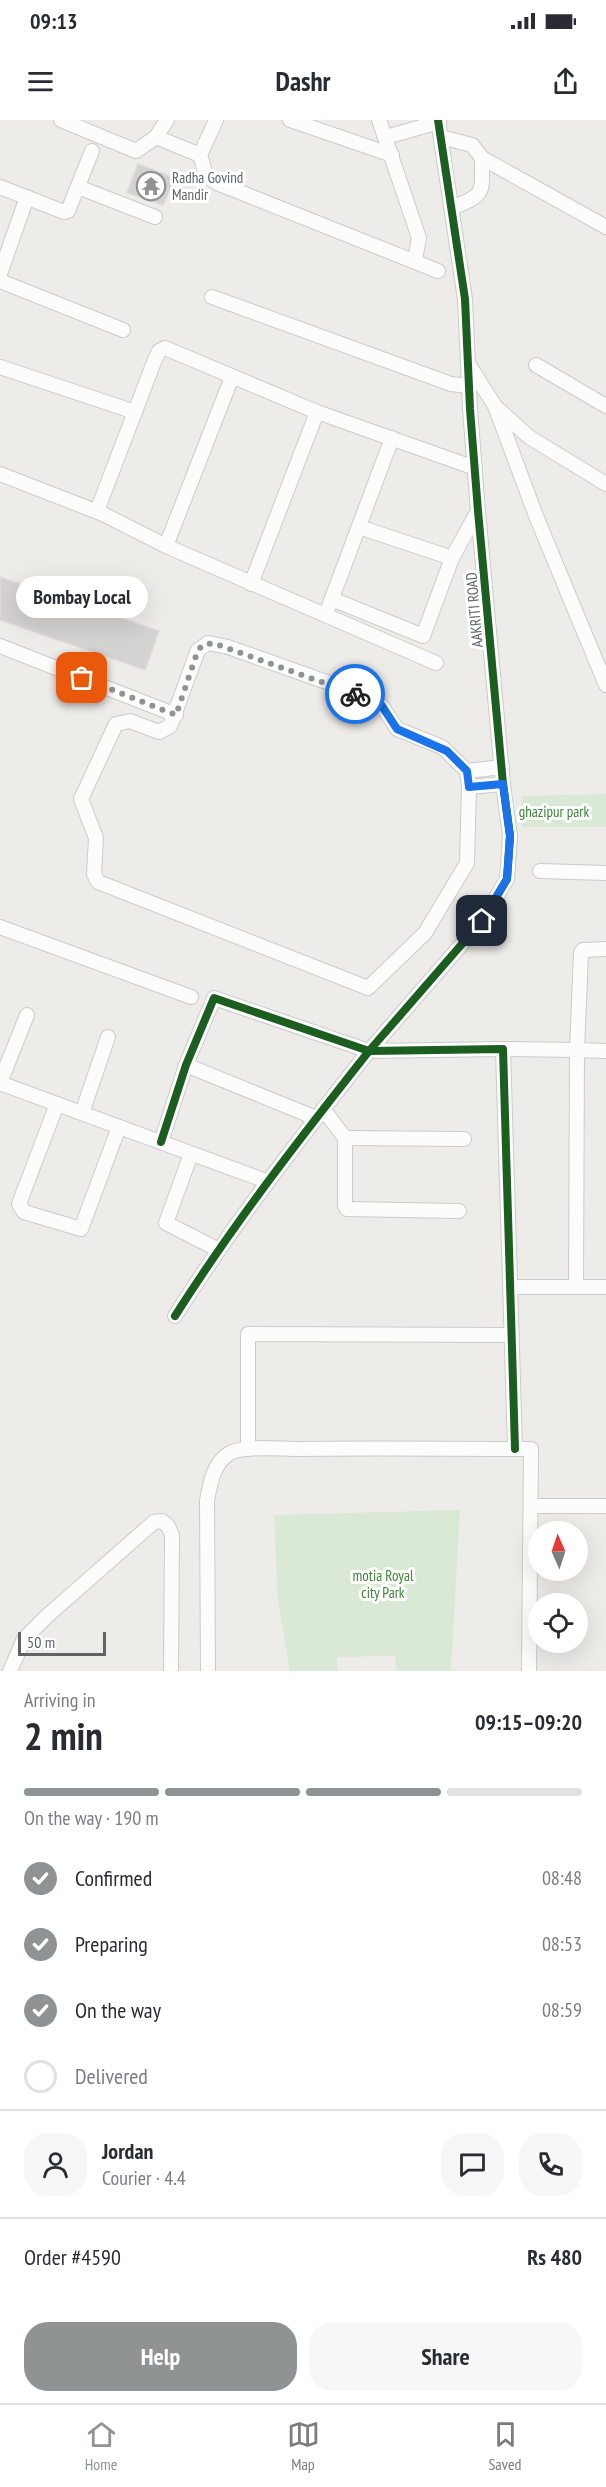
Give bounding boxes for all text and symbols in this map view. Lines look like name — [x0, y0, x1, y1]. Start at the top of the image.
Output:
text: 09:13 — [30, 7, 78, 35]
text: Dashr — [275, 64, 331, 98]
icon: menu — [24, 65, 57, 98]
icon: share — [549, 65, 582, 98]
place label: Radha Govind Mandir — [172, 168, 243, 204]
temple icon: Radha Govind Mandir — [135, 170, 167, 202]
street label: AAKRITI ROAD — [461, 572, 487, 648]
callout: Bombay Local — [16, 576, 148, 618]
text: Bombay Local — [33, 584, 131, 610]
pin — [56, 652, 107, 703]
icon: bag — [65, 661, 98, 694]
courier — [325, 664, 385, 724]
icon: bike — [339, 678, 372, 711]
park label: ghazipur park — [519, 802, 589, 821]
pin — [456, 895, 507, 946]
icon: home — [465, 904, 498, 937]
north arrow — [528, 1521, 588, 1581]
map controls — [528, 1521, 588, 1653]
park label: motia Royal city Park — [353, 1566, 414, 1602]
button: locate — [528, 1593, 588, 1653]
scale bar — [18, 1629, 106, 1656]
text: 50 m — [27, 1632, 55, 1652]
text: Arriving in — [24, 1687, 96, 1713]
text: 09:15–09:20 — [475, 1708, 582, 1736]
text: 2 min — [24, 1710, 103, 1761]
text: On the way · 190 m — [24, 1805, 159, 1831]
icon: check — [24, 1862, 57, 1895]
text: Confirmed — [75, 1864, 152, 1892]
text: 08:48 — [542, 1865, 582, 1891]
icon: check — [24, 1928, 57, 1961]
text: Preparing — [75, 1930, 148, 1958]
text: 08:53 — [542, 1931, 582, 1957]
icon: check — [24, 1994, 57, 2027]
text: On the way — [75, 1996, 161, 2024]
text: 08:59 — [542, 1997, 582, 2023]
text: Delivered — [75, 2062, 148, 2090]
button: person — [24, 2133, 87, 2196]
button: chat — [441, 2133, 504, 2196]
button: phone — [519, 2133, 582, 2196]
text: Jordan — [102, 2137, 153, 2165]
text: Courier · 4.4 — [102, 2165, 186, 2191]
text: Order #4590 — [24, 2243, 121, 2271]
text: Rs 480 — [527, 2243, 582, 2271]
button: Help — [24, 2322, 297, 2391]
button: Share — [309, 2322, 582, 2391]
tab: Home — [85, 2418, 118, 2474]
tab: Map — [287, 2418, 320, 2474]
tab: Saved — [489, 2418, 522, 2474]

